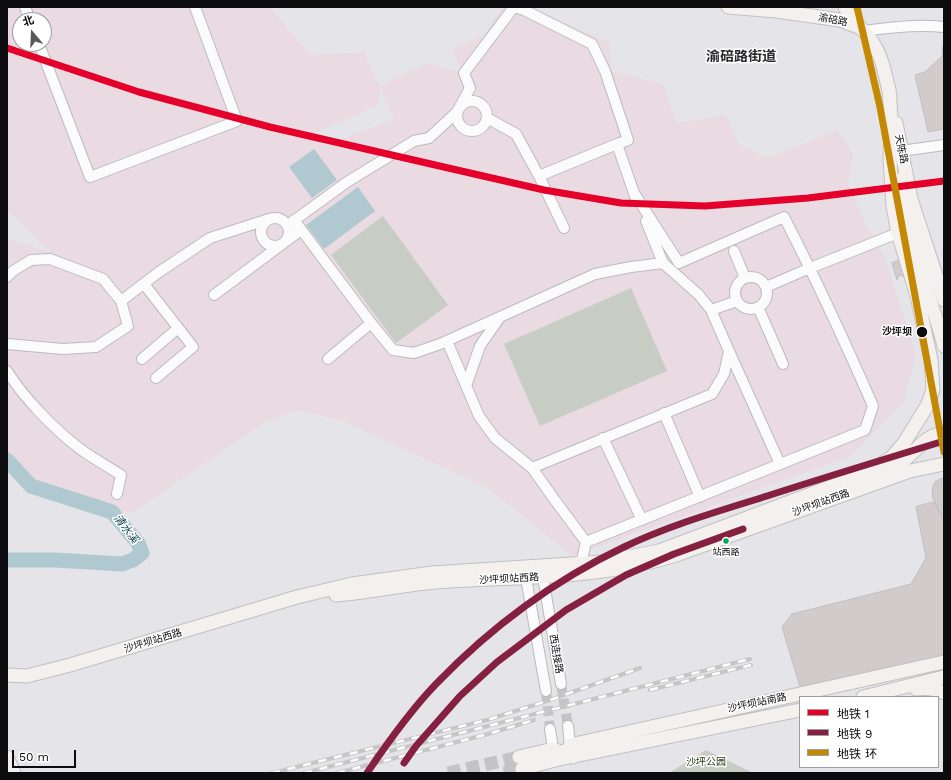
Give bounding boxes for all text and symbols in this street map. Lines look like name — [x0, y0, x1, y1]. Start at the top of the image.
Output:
street label: 渝碚路 — [817, 11, 849, 29]
north arrow — [12, 12, 52, 52]
text: 北 — [21, 13, 36, 29]
district label: 渝碚路街道 — [706, 49, 776, 65]
street label: 天陈路 — [892, 133, 910, 165]
marker: 沙坪坝 — [915, 325, 929, 339]
place label: 沙坪坝 — [882, 326, 912, 338]
street label: 沙坪坝站西路 — [791, 487, 851, 519]
water label: 清水溪 — [111, 512, 141, 546]
marker: 站西路 — [721, 536, 731, 546]
place label: 站西路 — [713, 547, 739, 557]
street label: 沙坪坝站西路 — [479, 571, 539, 587]
street label: 沙坪坝站西路 — [123, 626, 183, 656]
street label: 西连接路 — [547, 633, 565, 675]
street label: 沙坪坝站南路 — [726, 691, 788, 715]
legend — [799, 696, 939, 768]
text: 地铁 1 — [837, 707, 870, 721]
text: 地铁 9 — [837, 727, 873, 741]
scale bar — [14, 742, 78, 768]
text: 地铁 环 — [837, 747, 877, 761]
text: 50 m — [19, 750, 49, 764]
park label: 沙坪公园 — [686, 756, 726, 768]

